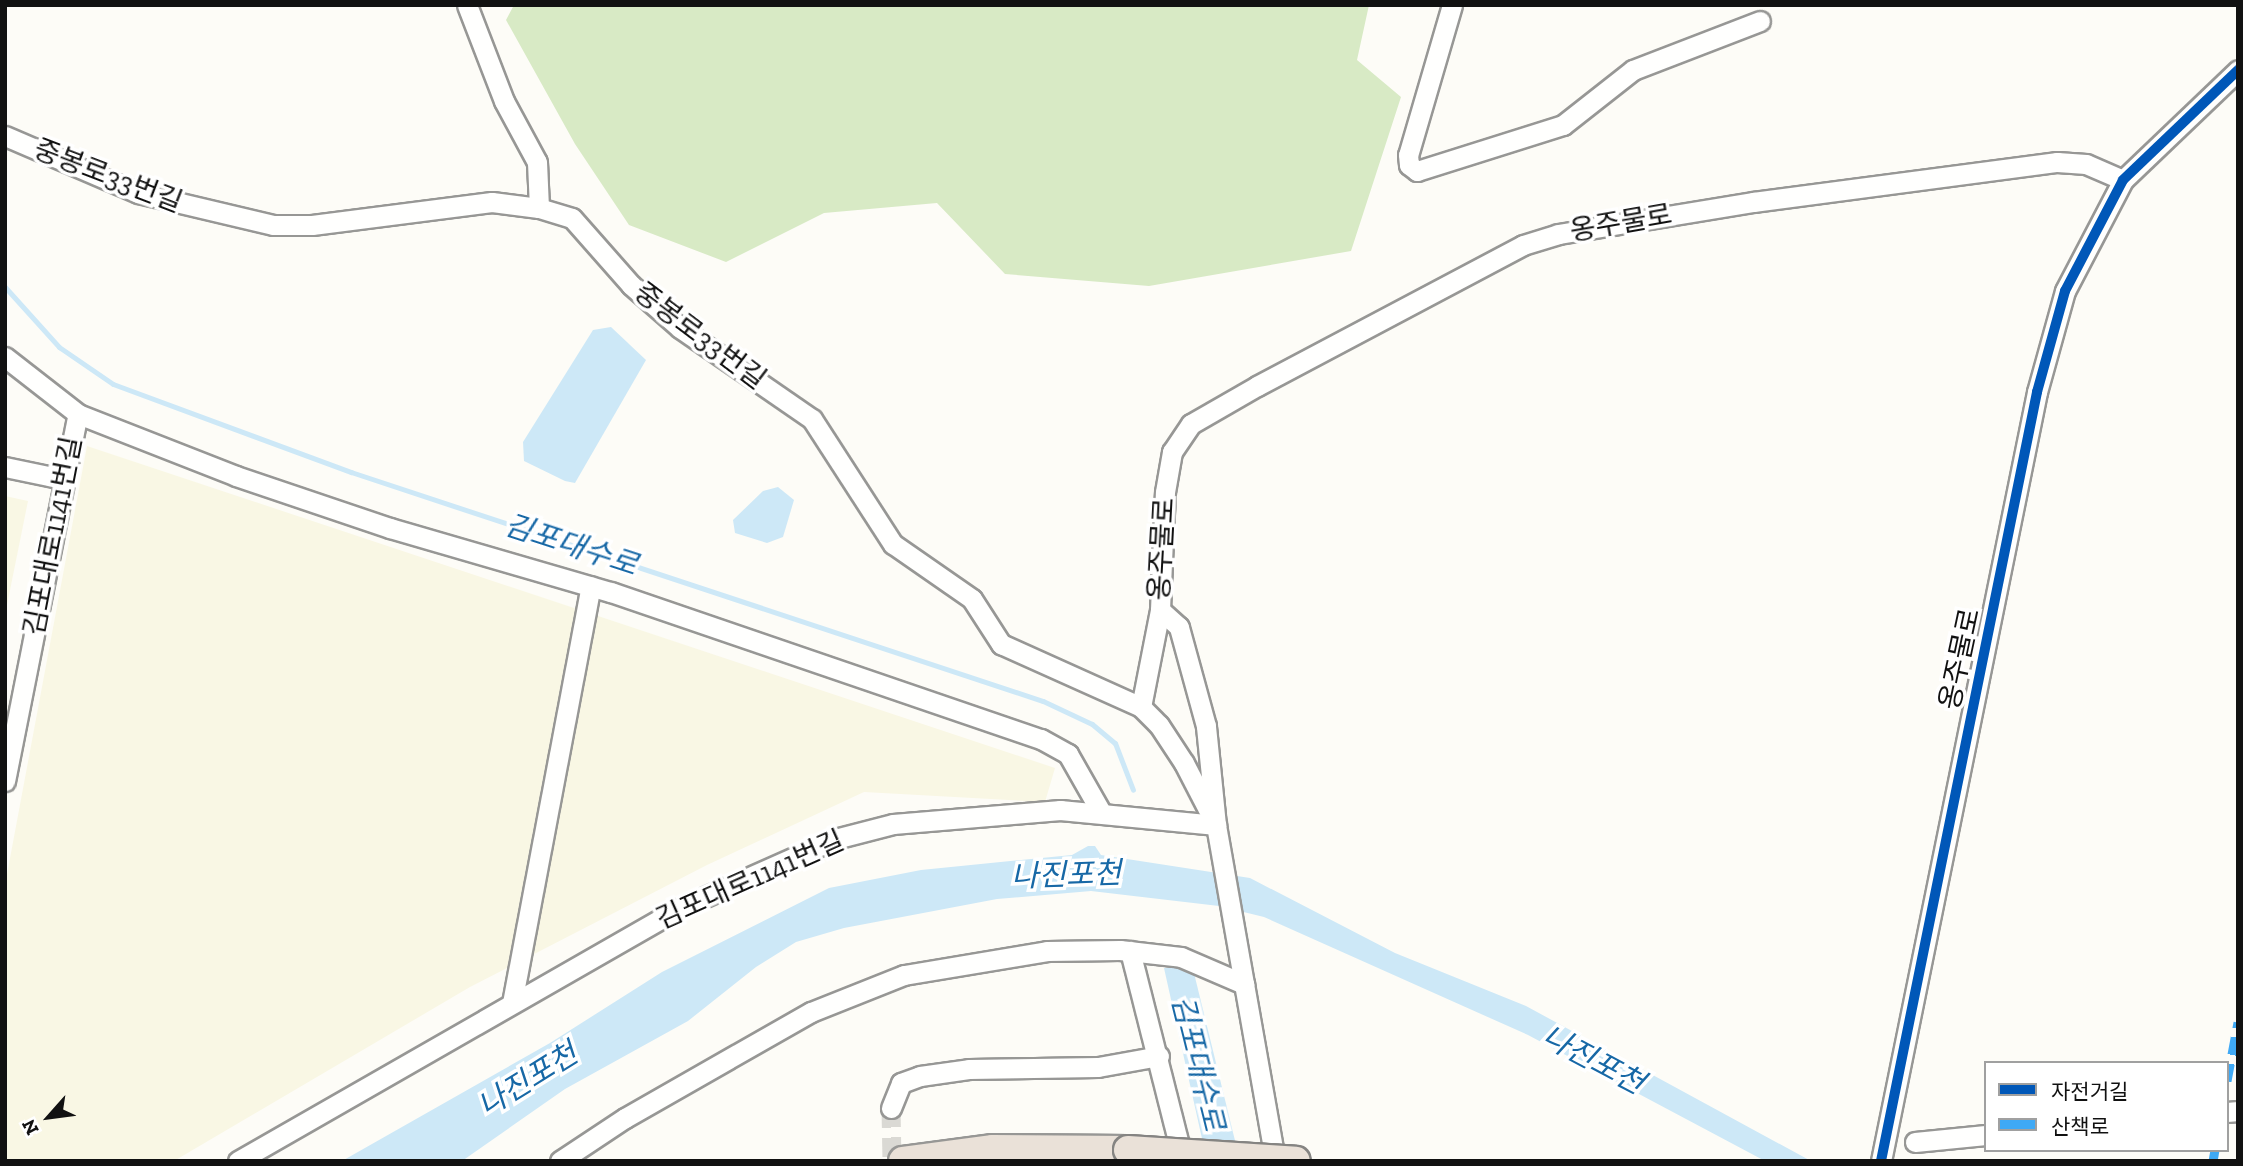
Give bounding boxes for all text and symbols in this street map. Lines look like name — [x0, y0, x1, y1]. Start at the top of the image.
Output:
street label: 중봉로33번길 — [29, 132, 187, 220]
street label: 옹주물로 — [1567, 198, 1675, 248]
street label: 중봉로33번길 — [628, 276, 772, 396]
street label: 김포대로1141번길 — [17, 434, 89, 638]
street label: 옹주물로 — [1143, 497, 1181, 601]
water label: 김포대수로 — [500, 507, 642, 583]
street label: 옹주물로 — [1933, 605, 1987, 713]
street label: 김포대로1141번길 — [651, 824, 849, 936]
water label: 나진포천 — [1010, 855, 1122, 895]
water label: 김포대수로 — [1164, 992, 1232, 1134]
water label: 나진포천 — [1536, 1018, 1650, 1102]
water label: 나진포천 — [472, 1035, 584, 1125]
legend — [1984, 1061, 2229, 1152]
text: 자전거길 — [2051, 1079, 2128, 1104]
north arrow — [14, 1082, 84, 1152]
text: 산책로 — [2051, 1114, 2109, 1139]
text: N — [16, 1115, 44, 1139]

